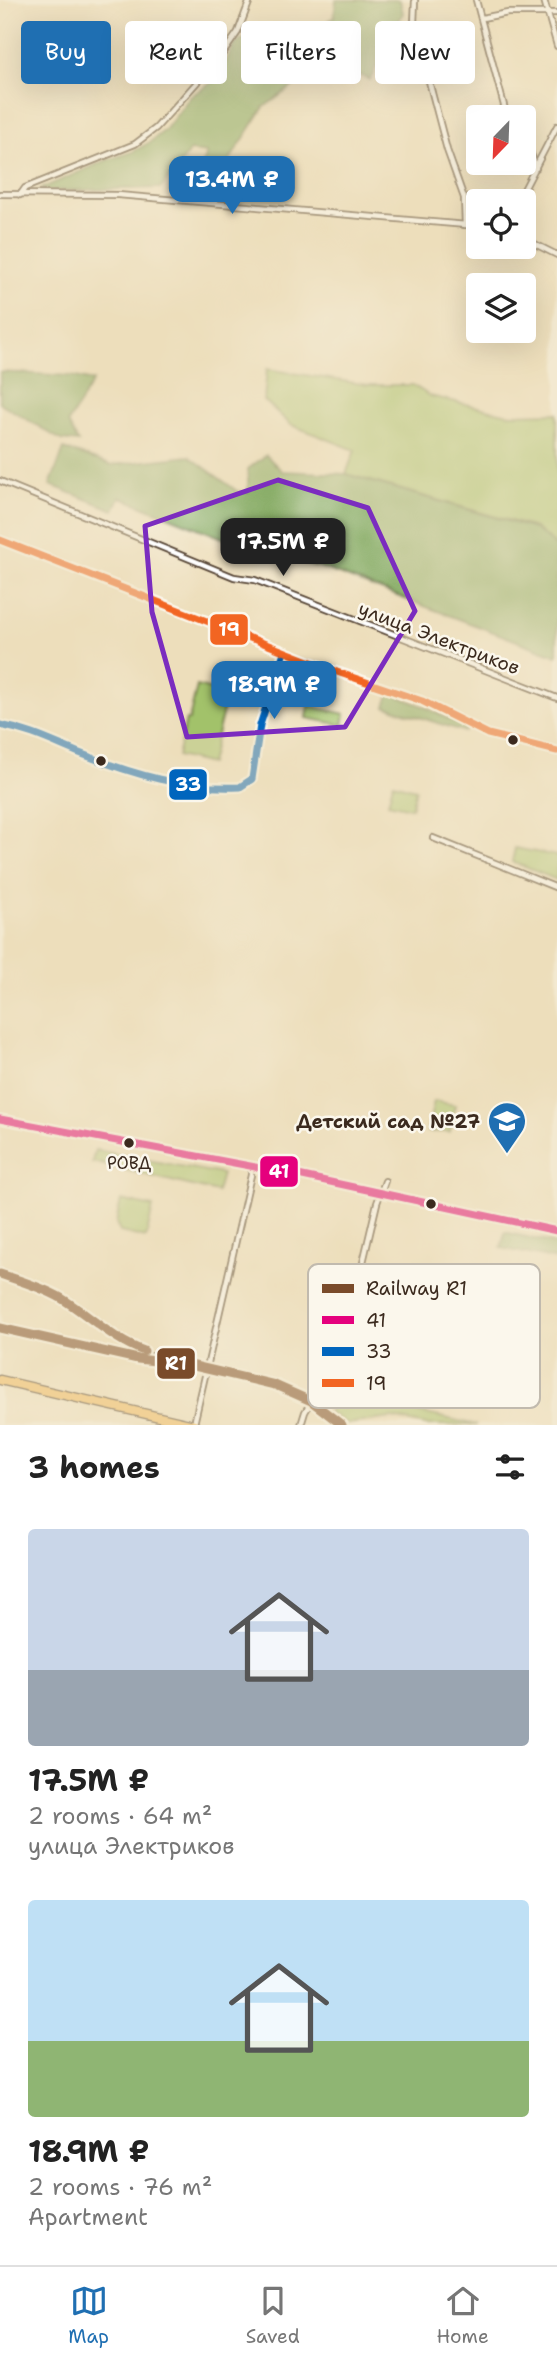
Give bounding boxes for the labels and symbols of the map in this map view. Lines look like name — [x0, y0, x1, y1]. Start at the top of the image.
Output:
north arrow — [466, 105, 536, 175]
pin: 13.4M ₽ — [167, 156, 297, 216]
pin: 17.5M ₽ — [218, 518, 348, 578]
street label: улица Электриков — [355, 596, 523, 680]
line badge: 19 — [209, 613, 249, 646]
text: 19 — [218, 617, 240, 642]
pin: 18.9M ₽ — [209, 662, 339, 721]
unlabelled marker — [506, 733, 520, 747]
unlabelled marker — [94, 754, 108, 768]
line badge: 33 — [168, 768, 208, 801]
text: 33 — [175, 772, 201, 797]
school or university icon: Детский сад №27 — [486, 1100, 528, 1155]
place label: Детский сад №27 — [296, 1109, 480, 1134]
marker: РОВД — [122, 1136, 136, 1150]
place label: РОВД — [107, 1152, 151, 1174]
line badge: 41 — [259, 1155, 299, 1188]
text: 41 — [269, 1159, 289, 1184]
unlabelled marker — [424, 1197, 438, 1211]
legend — [308, 1264, 540, 1408]
text: Railway R1 — [366, 1276, 467, 1301]
text: 41 — [366, 1308, 386, 1333]
text: 33 — [366, 1339, 391, 1364]
line badge: R1 — [156, 1347, 196, 1380]
text: R1 — [165, 1351, 187, 1376]
text: 19 — [366, 1371, 387, 1396]

